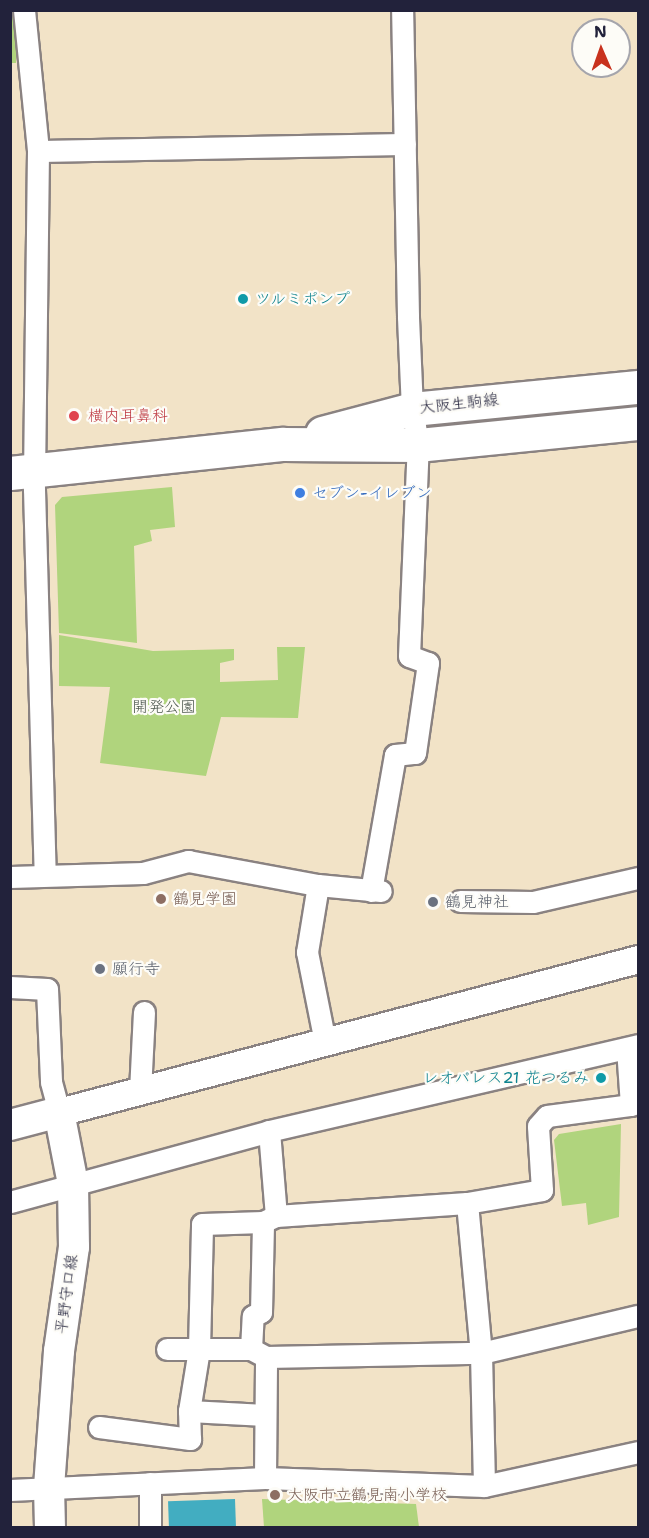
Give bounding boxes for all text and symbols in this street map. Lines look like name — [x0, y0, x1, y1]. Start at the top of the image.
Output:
north arrow — [571, 18, 631, 78]
text: N — [594, 21, 607, 42]
place label: ツルミポンプ — [255, 289, 351, 309]
marker: ツルミポンプ — [236, 292, 250, 306]
street label: 大阪生駒線 — [418, 390, 500, 418]
place label: 横内耳鼻科 — [88, 406, 168, 426]
marker: 横内耳鼻科 — [65, 407, 83, 425]
place label: セブン-イレブン — [312, 483, 432, 503]
marker: セブン-イレブン — [293, 486, 307, 500]
park label: 開発公園 — [132, 697, 196, 717]
place label: 鶴見学園 — [173, 889, 237, 909]
marker: 鶴見学園 — [154, 892, 168, 906]
place label: 鶴見神社 — [445, 892, 509, 912]
marker: 鶴見神社 — [426, 895, 440, 909]
place label: 願行寺 — [112, 959, 160, 979]
marker: 願行寺 — [93, 962, 107, 976]
place label: レオパレス21 花つるみ — [422, 1068, 589, 1088]
marker: レオパレス21 花つるみ — [594, 1071, 608, 1085]
street label: 平野守口線 — [52, 1253, 82, 1335]
place label: 大阪市立鶴見南小学校 — [287, 1485, 447, 1505]
marker: 大阪市立鶴見南小学校 — [268, 1488, 282, 1502]

